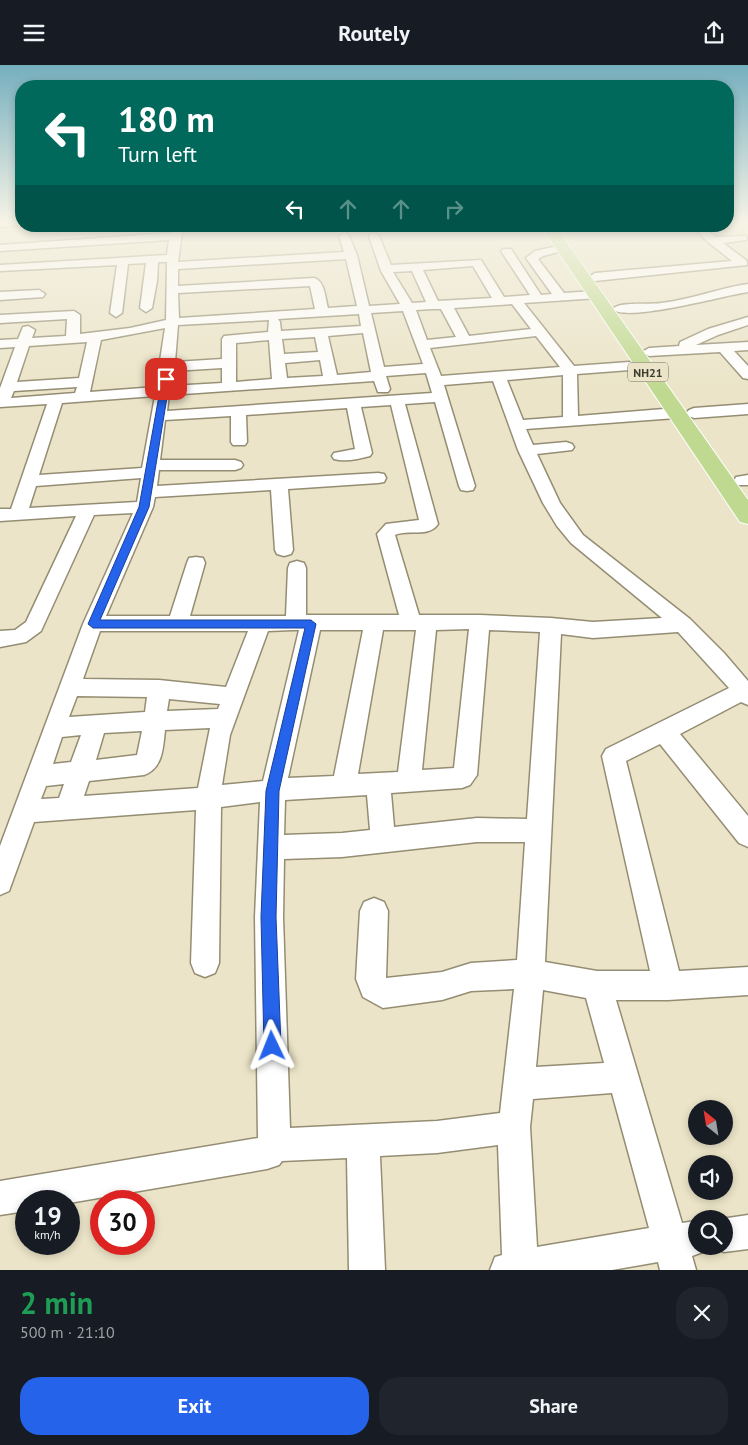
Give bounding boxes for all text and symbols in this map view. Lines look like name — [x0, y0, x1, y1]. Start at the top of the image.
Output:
icon: menu — [20, 19, 48, 47]
text: Routely — [338, 19, 410, 47]
icon: share — [700, 19, 728, 47]
text: 180 m — [118, 96, 215, 142]
icon: left — [35, 100, 100, 165]
text: Turn left — [118, 140, 197, 168]
icon: left — [281, 195, 309, 223]
icon: ahead — [334, 195, 362, 223]
icon: ahead — [387, 195, 415, 223]
icon: right — [440, 195, 468, 223]
pin — [145, 358, 187, 400]
road number: NH21 — [628, 363, 668, 381]
icon: arrive — [152, 365, 180, 393]
position arrow — [245, 1019, 297, 1071]
north arrow — [688, 1100, 732, 1145]
map controls — [688, 1100, 733, 1255]
button: sound — [688, 1155, 733, 1200]
speed limit sign: 30 — [90, 1190, 155, 1255]
text: 19 — [33, 1200, 62, 1232]
button: search — [688, 1210, 733, 1255]
text: km/h — [34, 1227, 61, 1242]
text: 2 min — [20, 1283, 93, 1322]
button: close — [676, 1287, 728, 1339]
text: 500 m · 21:10 — [20, 1322, 115, 1342]
button: Exit — [20, 1377, 369, 1435]
button: Share — [379, 1377, 728, 1435]

